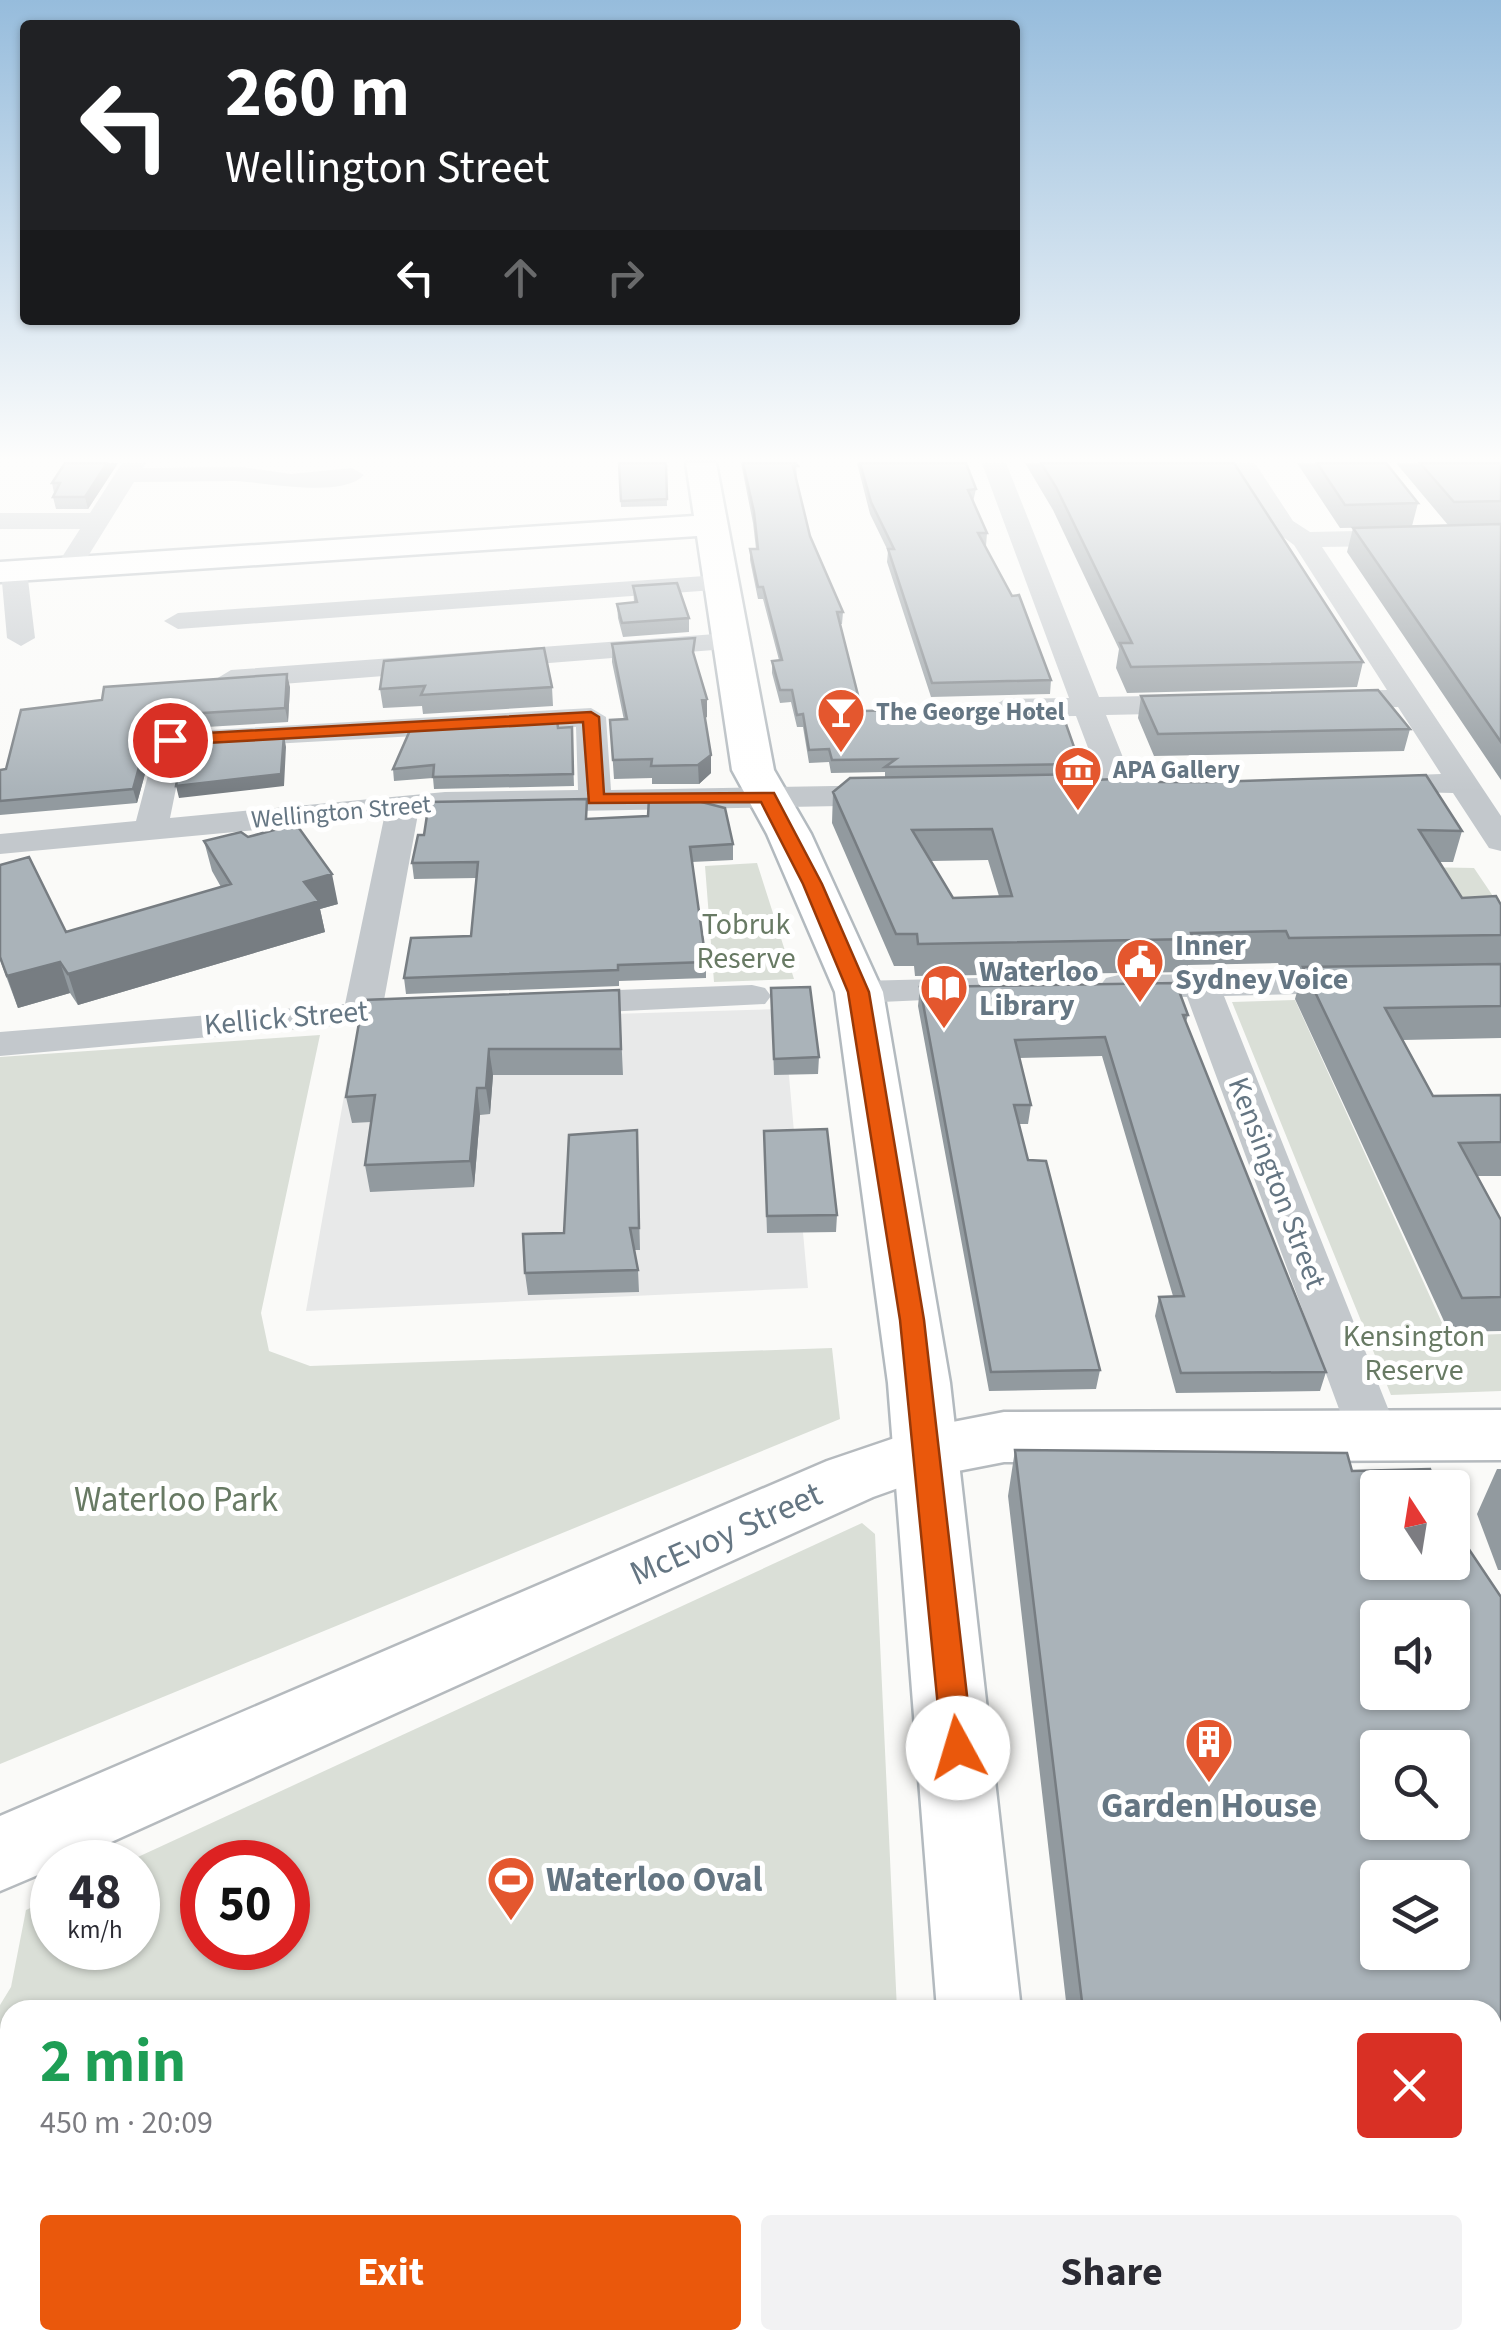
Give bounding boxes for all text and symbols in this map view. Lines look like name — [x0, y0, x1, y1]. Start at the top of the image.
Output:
text: 260 m — [225, 43, 410, 143]
icon: left — [60, 60, 190, 190]
text: Wellington Street — [225, 136, 549, 200]
icon: left — [388, 250, 443, 305]
icon: ahead — [493, 250, 548, 305]
icon: right — [598, 250, 653, 305]
bar icon: The George Hotel — [815, 686, 867, 754]
place label: The George Hotel — [876, 694, 1065, 730]
pin — [128, 698, 213, 783]
icon: arrive — [143, 713, 198, 768]
museum icon: APA Gallery — [1052, 744, 1104, 812]
place label: APA Gallery — [1112, 752, 1240, 788]
street label: Wellington Street — [250, 786, 433, 838]
park label: Tobruk Reserve — [696, 903, 796, 980]
place label: Inner Sydney Voice — [1175, 924, 1348, 1001]
public building icon: Inner Sydney Voice — [1114, 936, 1166, 1004]
place label: Waterloo Library — [979, 950, 1099, 1027]
library icon: Waterloo Library — [918, 962, 970, 1030]
street label: Kellick Street — [202, 989, 370, 1047]
street label: Kensington Street — [1217, 1071, 1337, 1295]
park label: Kensington Reserve — [1343, 1315, 1485, 1392]
street label: McEvoy Street — [622, 1469, 830, 1599]
north arrow — [1360, 1470, 1470, 1580]
map controls — [1360, 1470, 1470, 1970]
park label: Waterloo Park — [74, 1475, 279, 1525]
button: sound — [1360, 1600, 1470, 1710]
position arrow — [906, 1696, 1010, 1800]
building icon: Garden House — [1183, 1716, 1235, 1784]
button: search — [1360, 1730, 1470, 1840]
place label: Garden House — [1101, 1781, 1317, 1831]
speed limit sign: 50 — [180, 1840, 310, 1970]
sports icon: Waterloo Oval — [485, 1854, 537, 1922]
place label: Waterloo Oval — [546, 1855, 763, 1905]
text: 48 — [69, 1857, 121, 1928]
button: layers — [1360, 1860, 1470, 1970]
text: km/h — [67, 1912, 123, 1948]
text: 2 min — [40, 2020, 186, 2105]
button: close — [1357, 2033, 1462, 2138]
text: 450 m · 20:09 — [40, 2100, 213, 2146]
button: Exit — [40, 2215, 741, 2330]
button: Share — [761, 2215, 1462, 2330]

